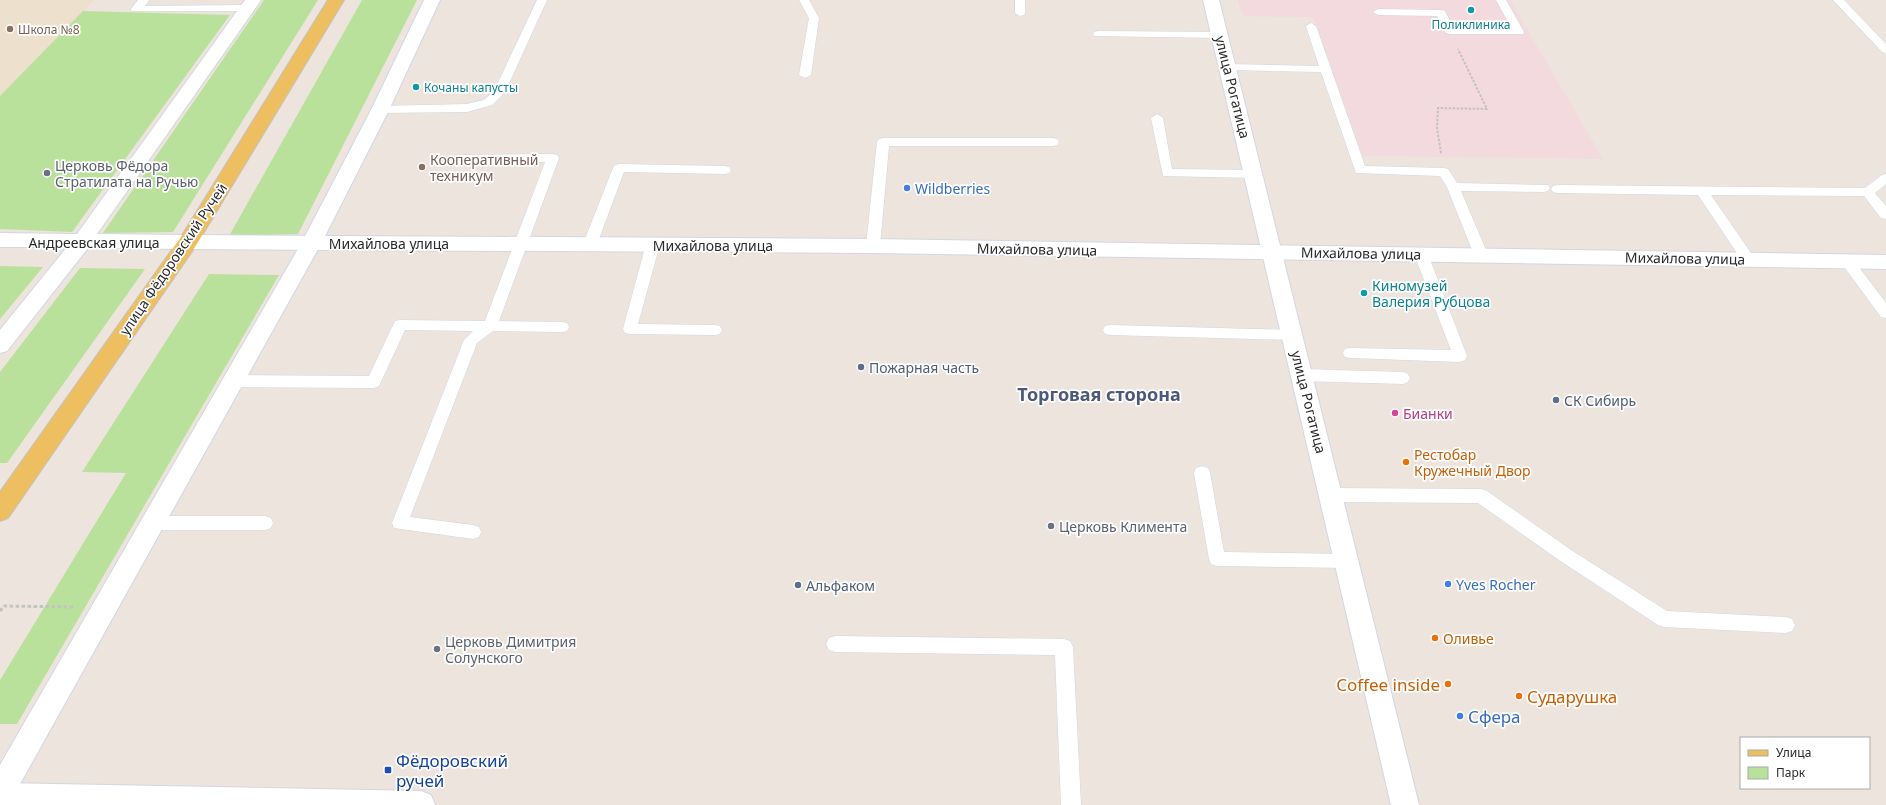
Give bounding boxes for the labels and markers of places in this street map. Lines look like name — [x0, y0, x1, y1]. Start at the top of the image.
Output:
marker: Поликлиника — [1466, 5, 1476, 15]
place label: Поликлиника — [1432, 16, 1510, 33]
place label: Школа №8 — [18, 21, 80, 38]
marker: Школа №8 — [5, 24, 15, 34]
place label: Кочаны капусты — [424, 79, 518, 96]
marker: Кочаны капусты — [411, 82, 421, 92]
place label: Кооперативный техникум — [430, 150, 538, 185]
place label: Церковь Фёдора Стратилата на Ручью — [55, 156, 198, 191]
marker: Кооперативный техникум — [417, 162, 427, 172]
marker: Церковь Фёдора Стратилата на Ручью — [42, 168, 52, 178]
place label: Wildberries — [915, 179, 990, 198]
marker: Wildberries — [902, 183, 912, 193]
place label: Киномузей Валерия Рубцова — [1372, 276, 1490, 311]
marker: Киномузей Валерия Рубцова — [1359, 288, 1369, 298]
place label: Пожарная часть — [869, 358, 979, 377]
marker: Пожарная часть — [856, 362, 866, 372]
place label: СК Сибирь — [1564, 391, 1636, 410]
marker: СК Сибирь — [1551, 395, 1561, 405]
place label: Бианки — [1403, 404, 1453, 423]
marker: Бианки — [1390, 408, 1400, 418]
place label: Рестобар Кружечный Двор — [1414, 445, 1531, 480]
marker: Рестобар Кружечный Двор — [1401, 457, 1411, 467]
place label: Церковь Климента — [1059, 517, 1187, 536]
marker: Церковь Климента — [1046, 521, 1056, 531]
place label: Yves Rocher — [1456, 575, 1536, 594]
place label: Альфаком — [806, 576, 875, 595]
marker: Yves Rocher — [1443, 579, 1453, 589]
marker: Альфаком — [793, 580, 803, 590]
place label: Оливье — [1443, 629, 1494, 648]
place label: Церковь Димитрия Солунского — [445, 632, 576, 667]
marker: Оливье — [1430, 633, 1440, 643]
marker: Церковь Димитрия Солунского — [432, 644, 442, 654]
place label: Coffee inside — [1336, 673, 1440, 696]
marker: Coffee inside — [1443, 679, 1453, 689]
place label: Сударушка — [1527, 685, 1617, 708]
marker: Сударушка — [1514, 691, 1524, 701]
place label: Сфера — [1468, 705, 1521, 728]
marker: Сфера — [1455, 711, 1465, 721]
place label: Фёдоровский ручей — [396, 749, 508, 792]
marker: Фёдоровский ручей — [383, 765, 393, 775]

